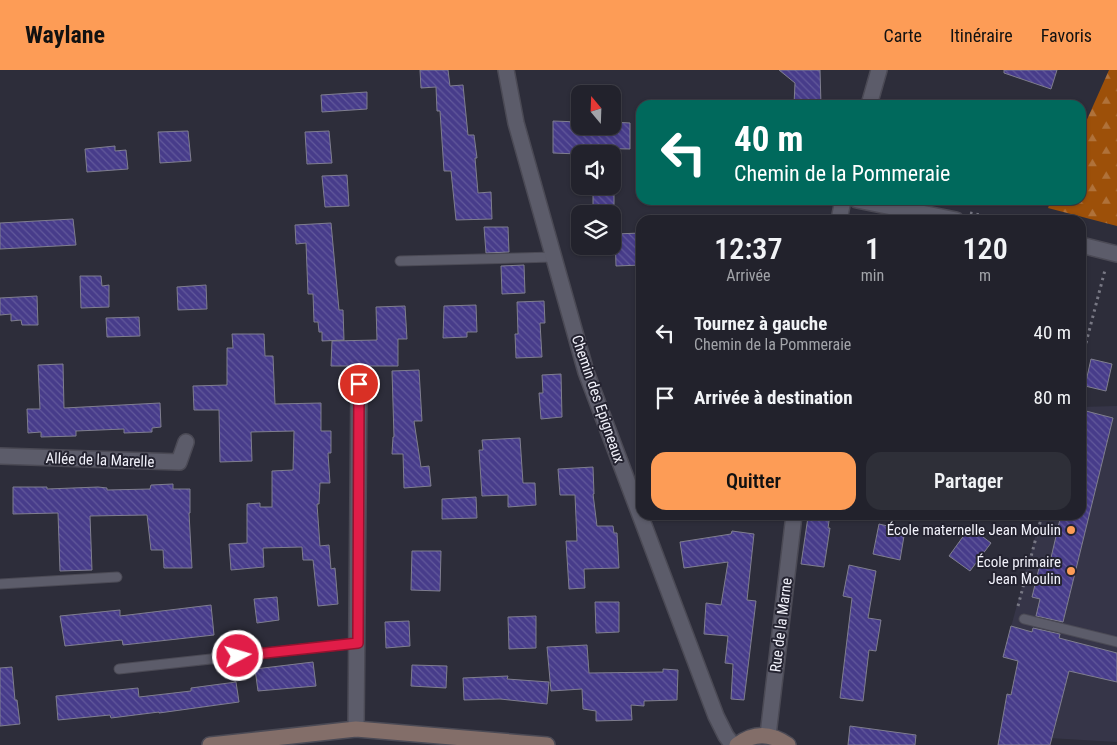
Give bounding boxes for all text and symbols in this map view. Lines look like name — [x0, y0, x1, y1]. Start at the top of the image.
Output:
text: Waylane — [25, 21, 105, 49]
text: Carte — [883, 25, 922, 46]
text: Itinéraire — [950, 25, 1013, 46]
text: Favoris — [1041, 25, 1092, 46]
north arrow — [571, 85, 621, 135]
map controls — [571, 85, 621, 255]
text: 40 m — [734, 119, 803, 160]
icon: left — [651, 120, 716, 185]
button: sound — [571, 145, 621, 195]
text: Chemin de la Pommeraie — [734, 161, 950, 186]
button: layers — [571, 205, 621, 255]
text: 12:37 — [714, 231, 783, 266]
text: 1 — [865, 231, 880, 266]
text: 120 — [962, 231, 1008, 266]
text: Arrivée — [726, 266, 771, 285]
text: min — [861, 266, 884, 285]
text: m — [979, 266, 991, 285]
text: Tournez à gauche — [694, 312, 827, 335]
icon: left — [651, 319, 679, 347]
text: 40 m — [1034, 321, 1071, 344]
street label: Chemin des Epigneaux — [568, 333, 628, 466]
text: Chemin de la Pommeraie — [694, 335, 851, 354]
pin — [338, 363, 380, 405]
icon: arrive — [345, 370, 373, 398]
icon: arrive — [651, 384, 679, 412]
text: Arrivée à destination — [694, 386, 853, 409]
text: 80 m — [1034, 386, 1071, 409]
street label: Allée de la Marelle — [45, 449, 155, 471]
button: Quitter — [651, 452, 856, 510]
button: Partager — [866, 452, 1071, 510]
place label: École maternelle Jean Moulin — [887, 521, 1061, 539]
marker: École maternelle Jean Moulin — [1065, 524, 1077, 536]
place label: École primaire Jean Moulin — [977, 553, 1061, 588]
marker: École primaire Jean Moulin — [1065, 565, 1077, 577]
street label: Rue de la Marne — [766, 577, 796, 673]
position arrow — [211, 629, 263, 681]

